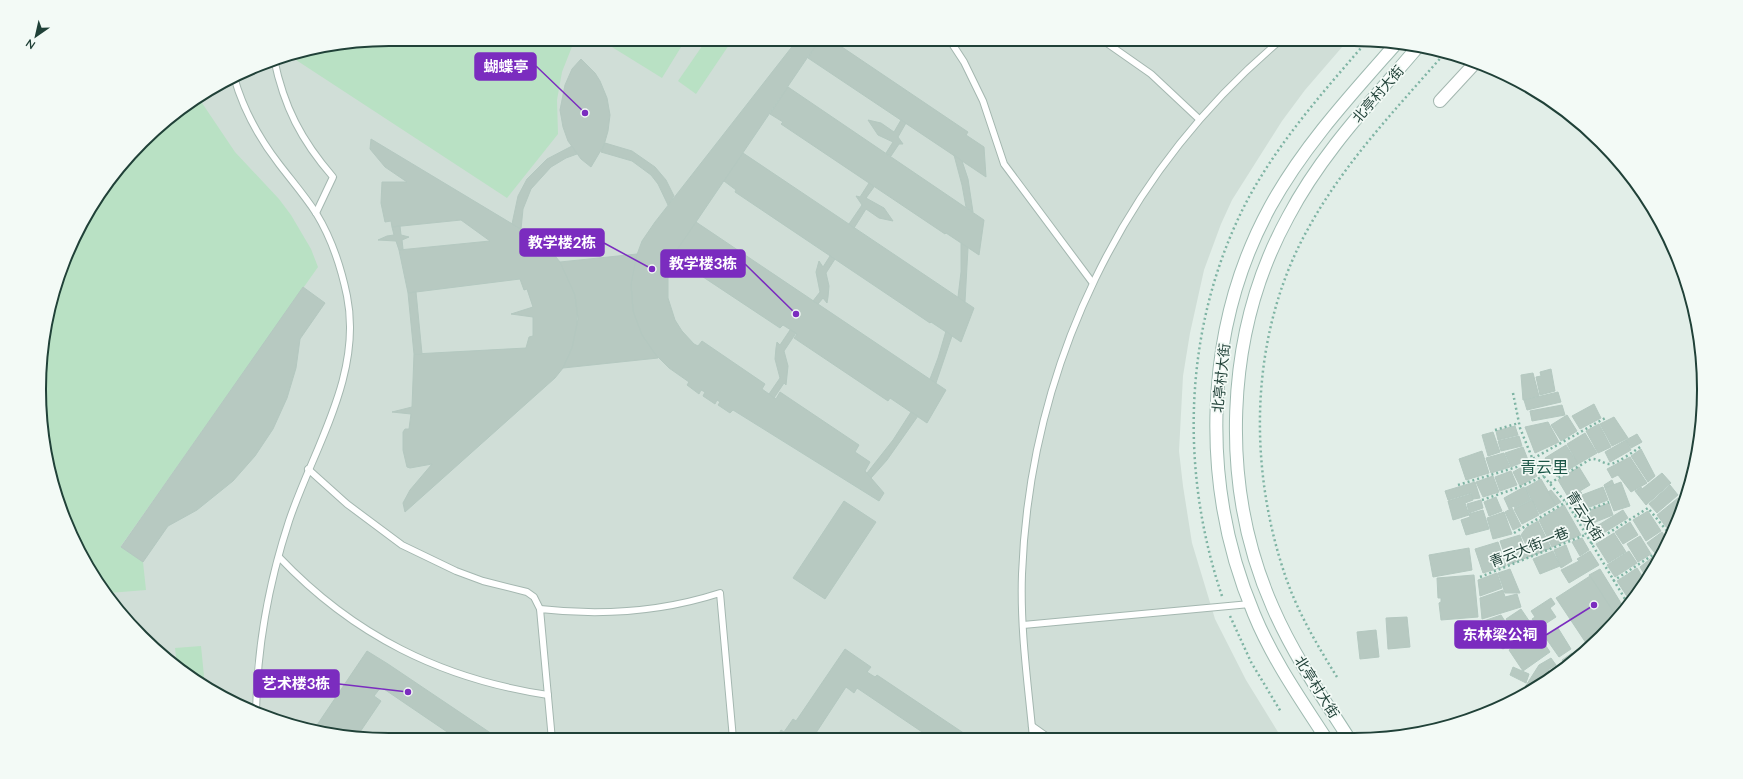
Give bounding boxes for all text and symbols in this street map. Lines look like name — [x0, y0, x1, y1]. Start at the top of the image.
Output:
north arrow — [16, 16, 56, 56]
text: N — [23, 37, 37, 52]
callout: 蝴蝶亭 — [475, 53, 536, 80]
text: 蝴蝶亭 — [483, 57, 529, 75]
street label: 北亭村大街 — [1348, 62, 1407, 126]
callout: 教学楼2栋 — [520, 229, 604, 256]
text: 教学楼2栋 — [528, 233, 596, 251]
callout: 教学楼3栋 — [661, 250, 745, 277]
text: 教学楼3栋 — [669, 254, 737, 272]
street label: 北亭村大街 — [1208, 342, 1233, 414]
district label: 青云里 — [1520, 457, 1568, 476]
street label: 青云大街 — [1563, 487, 1607, 544]
street label: 青云大街一巷 — [1487, 523, 1571, 570]
callout: 东林梁公祠 — [1455, 621, 1546, 648]
text: 东林梁公祠 — [1462, 625, 1538, 643]
street label: 北亭村大街 — [1292, 653, 1343, 721]
callout: 艺术楼3栋 — [254, 670, 339, 697]
text: 艺术楼3栋 — [262, 674, 330, 692]

